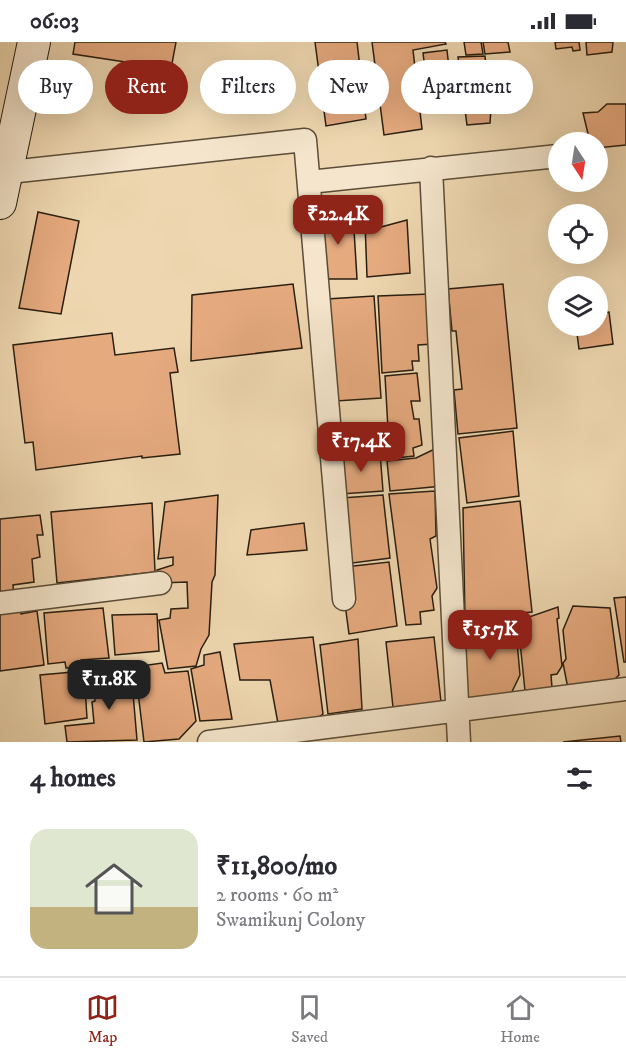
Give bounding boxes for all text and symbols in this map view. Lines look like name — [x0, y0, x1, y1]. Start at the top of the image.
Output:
text: 06:03 — [30, 8, 79, 35]
chip: Buy — [18, 60, 93, 114]
chip: Rent — [105, 60, 188, 114]
chip: Filters — [200, 60, 296, 114]
chip: New — [308, 60, 389, 114]
chip: Apartment — [401, 60, 533, 114]
north arrow — [548, 132, 608, 192]
map controls — [548, 132, 608, 336]
pin: ₹22.4K — [289, 195, 387, 246]
text: ₹22.4K — [307, 202, 369, 227]
button: locate — [548, 204, 608, 264]
button: layers — [548, 276, 608, 336]
pin: ₹17.4K — [312, 422, 410, 473]
text: ₹17.4K — [331, 429, 391, 454]
pin: ₹15.7K — [441, 610, 539, 661]
text: ₹15.7K — [462, 617, 518, 642]
pin: ₹11.8K — [60, 660, 158, 711]
text: ₹11.8K — [82, 667, 136, 692]
text: 4 homes — [30, 762, 116, 795]
icon: filters — [563, 762, 596, 795]
text: ₹11,800/mo — [216, 850, 337, 883]
icon: home — [78, 853, 150, 925]
text: 2 rooms · 60 m² — [216, 883, 338, 908]
text: Swamikunj Colony — [216, 908, 365, 933]
tab: Map — [86, 991, 119, 1047]
tab: Saved — [291, 991, 328, 1047]
tab: Home — [500, 991, 540, 1047]

